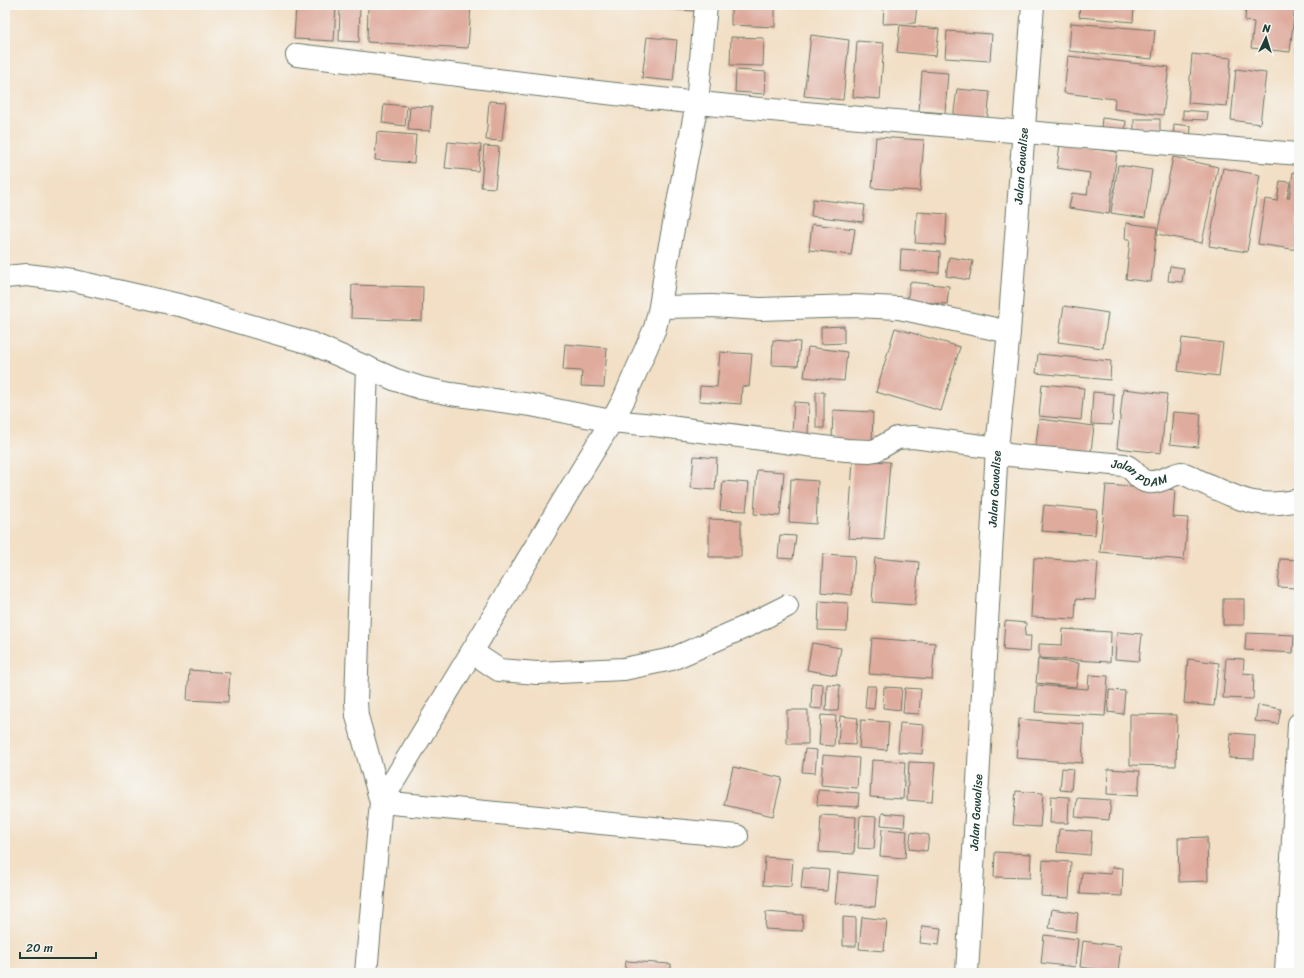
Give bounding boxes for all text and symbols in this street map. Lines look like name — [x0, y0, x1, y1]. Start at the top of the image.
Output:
north arrow — [1246, 18, 1286, 58]
text: N — [1261, 19, 1272, 38]
street label: Jalan Gawalise — [1007, 127, 1035, 206]
street label: Jalan Gawalise — [981, 450, 1008, 529]
street label: Jalan PDAM — [1109, 453, 1171, 493]
street label: Jalan Gawalise — [963, 773, 989, 852]
scale bar — [20, 934, 96, 960]
text: 20 m — [26, 937, 53, 959]

